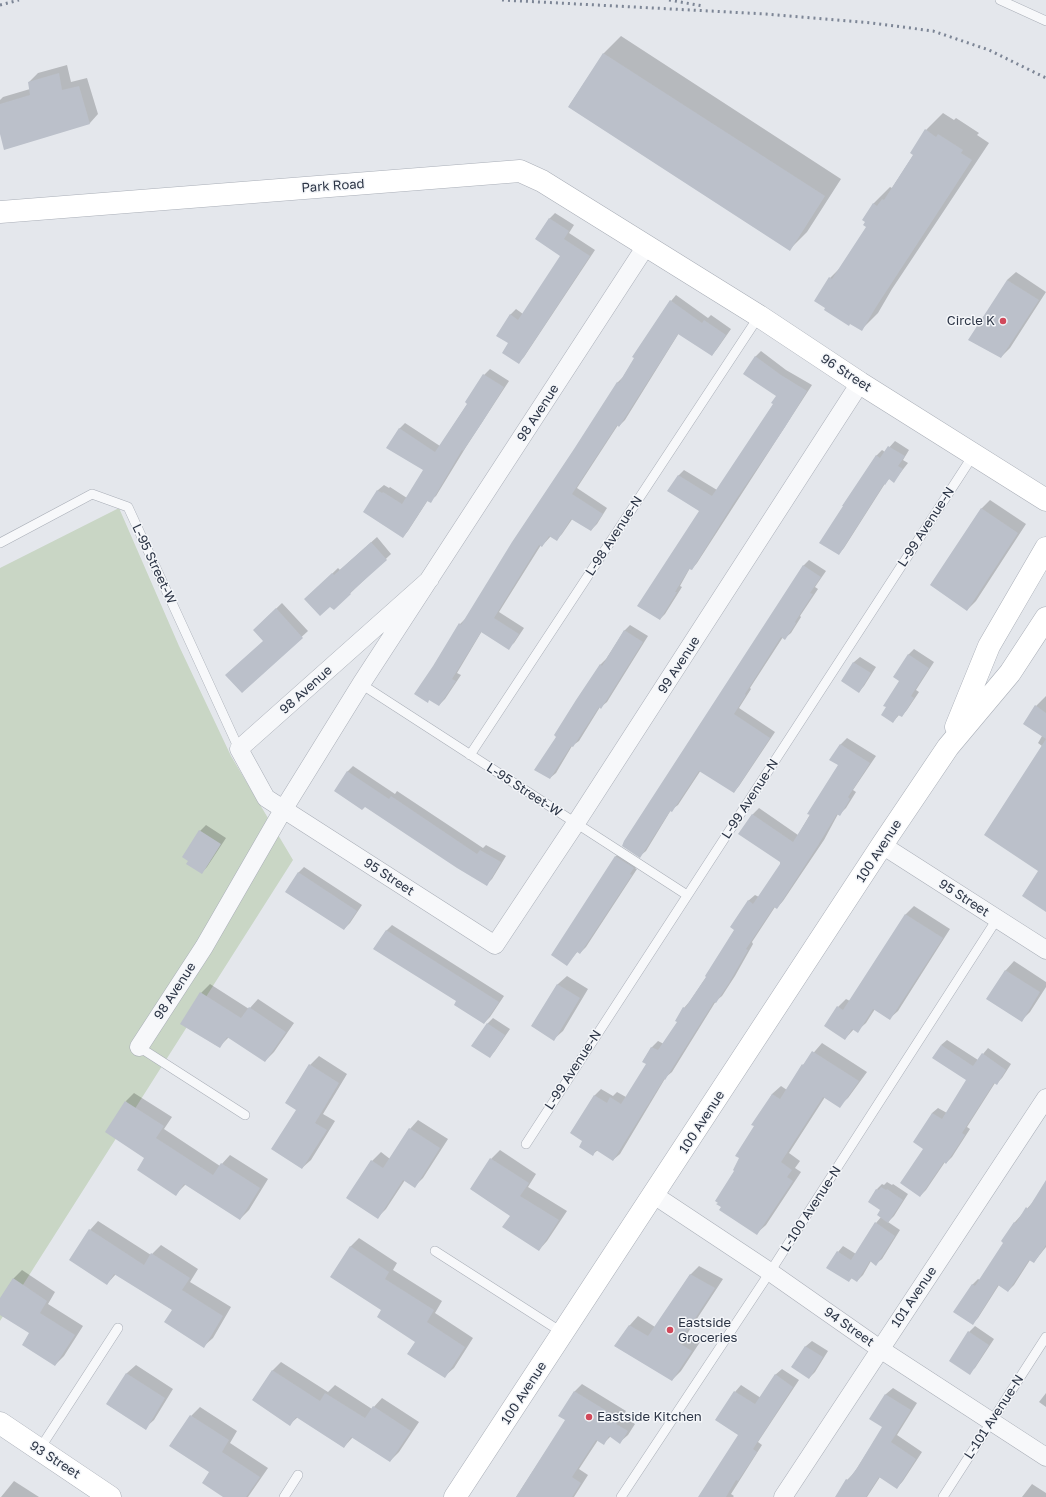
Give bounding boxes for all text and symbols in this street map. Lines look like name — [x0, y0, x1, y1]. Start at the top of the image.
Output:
street label: Park Road — [301, 176, 365, 196]
place label: Circle K — [947, 313, 995, 329]
marker: Circle K — [998, 316, 1008, 326]
street label: 96 Street — [818, 351, 874, 395]
street label: 98 Avenue — [514, 382, 562, 444]
street label: L-99 Avenue-N — [894, 484, 958, 570]
street label: L-98 Avenue-N — [582, 493, 646, 579]
street label: L-95 Street-W — [129, 521, 179, 607]
street label: 99 Avenue — [655, 634, 703, 696]
street label: 98 Avenue — [277, 662, 335, 718]
street label: L-99 Avenue-N — [718, 756, 782, 842]
street label: L-95 Street-W — [483, 760, 565, 820]
street label: 100 Avenue — [853, 817, 905, 885]
street label: 95 Street — [361, 855, 417, 899]
street label: 95 Street — [936, 876, 992, 920]
street label: 98 Avenue — [151, 960, 199, 1022]
street label: L-99 Avenue-N — [541, 1027, 605, 1113]
street label: 100 Avenue — [676, 1088, 728, 1156]
street label: L-100 Avenue-N — [778, 1163, 844, 1255]
street label: 101 Avenue — [888, 1264, 940, 1330]
street label: 94 Street — [821, 1304, 877, 1350]
place label: Eastside Groceries — [678, 1315, 738, 1346]
marker: Eastside Groceries — [665, 1325, 675, 1335]
street label: 100 Avenue — [498, 1359, 550, 1427]
street label: L-101 Avenue-N — [961, 1372, 1027, 1462]
place label: Eastside Kitchen — [597, 1409, 702, 1425]
marker: Eastside Kitchen — [584, 1412, 594, 1422]
street label: 93 Street — [27, 1438, 83, 1482]

